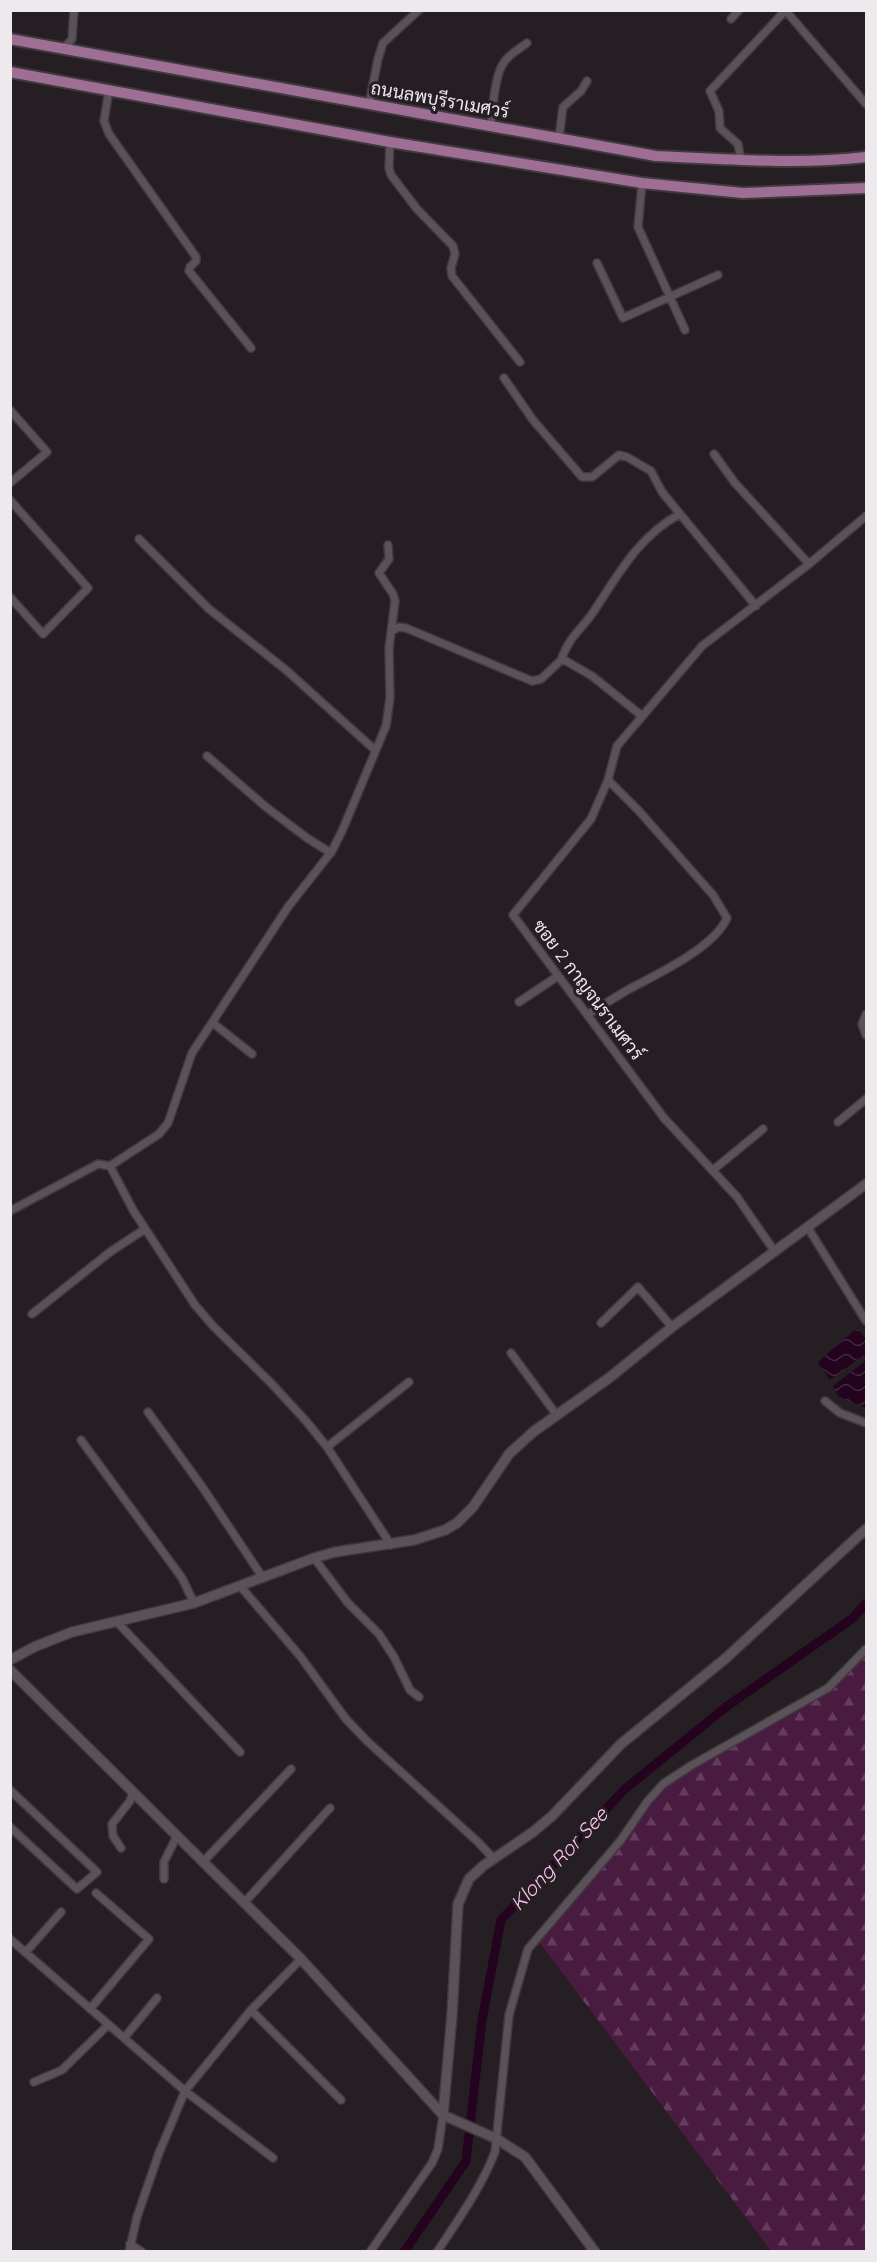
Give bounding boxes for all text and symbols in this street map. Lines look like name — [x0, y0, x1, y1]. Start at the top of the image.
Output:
street label: ถนนลพบุรีราเมศวร์ — [369, 75, 511, 124]
street label: ซอย 2 กาญจนราเมศวร์ — [528, 914, 650, 1065]
water label: Klong Ror See — [505, 1801, 613, 1915]

